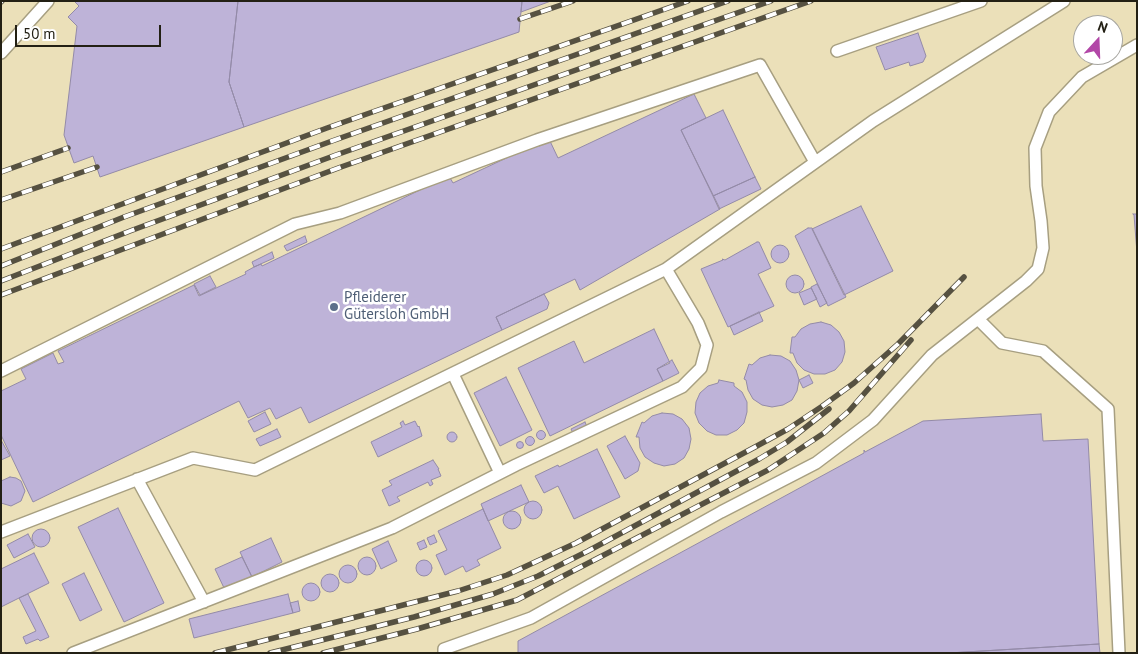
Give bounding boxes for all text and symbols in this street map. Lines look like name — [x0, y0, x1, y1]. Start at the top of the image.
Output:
scale bar — [18, 15, 164, 47]
north arrow — [1073, 15, 1123, 65]
text: N — [1095, 17, 1110, 37]
text: 50 m — [23, 24, 56, 43]
place label: Pfleiderer Gütersloh GmbH — [344, 289, 449, 324]
marker: Pfleiderer Gütersloh GmbH — [328, 301, 340, 313]

